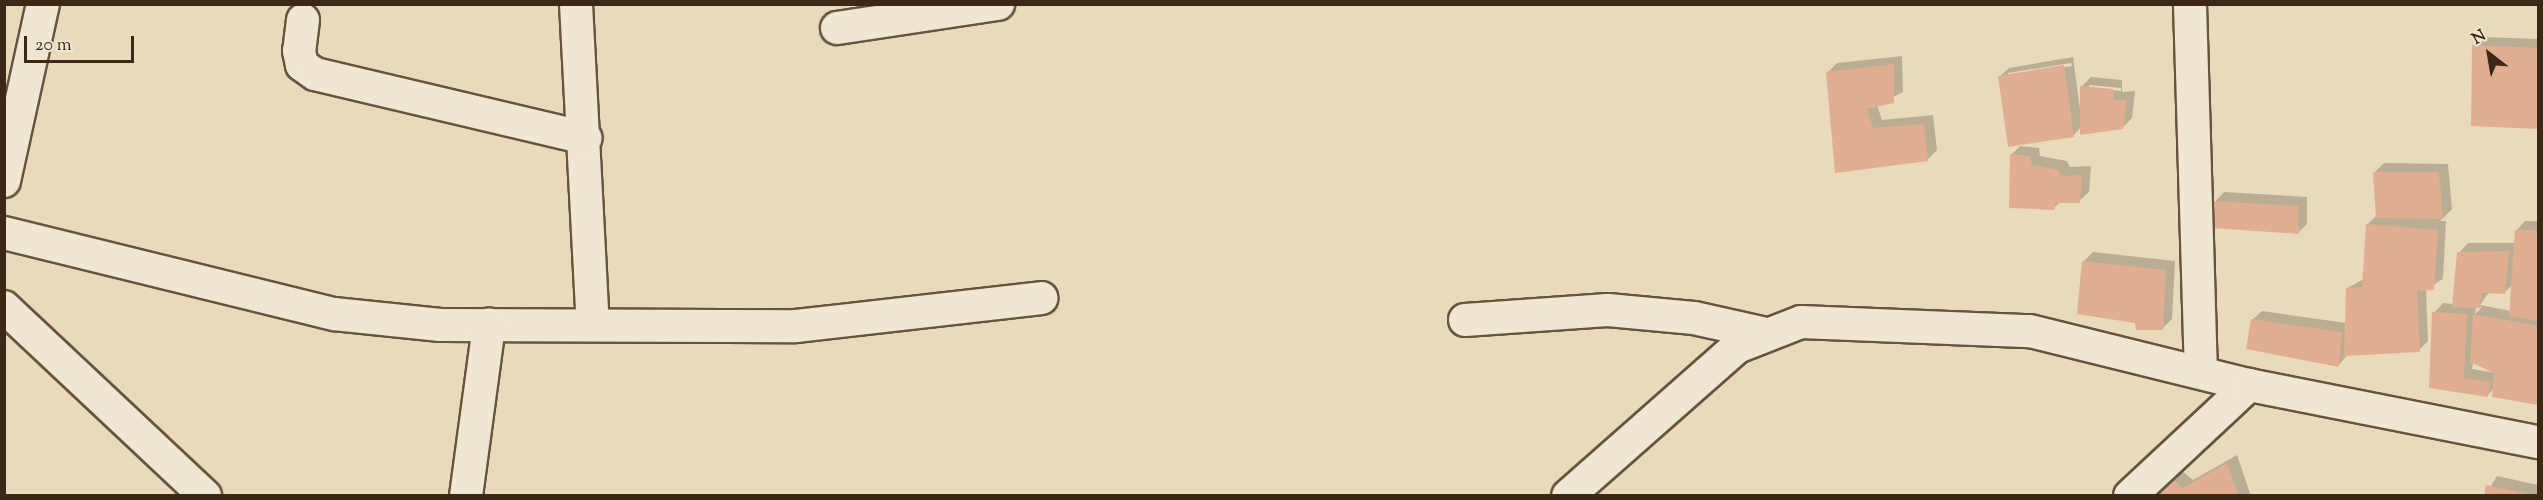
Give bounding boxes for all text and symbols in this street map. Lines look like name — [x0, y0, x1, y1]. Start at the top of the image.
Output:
scale bar — [27, 24, 136, 62]
north arrow — [2459, 24, 2519, 84]
text: N — [2468, 25, 2491, 51]
text: 20 m — [35, 33, 72, 59]

